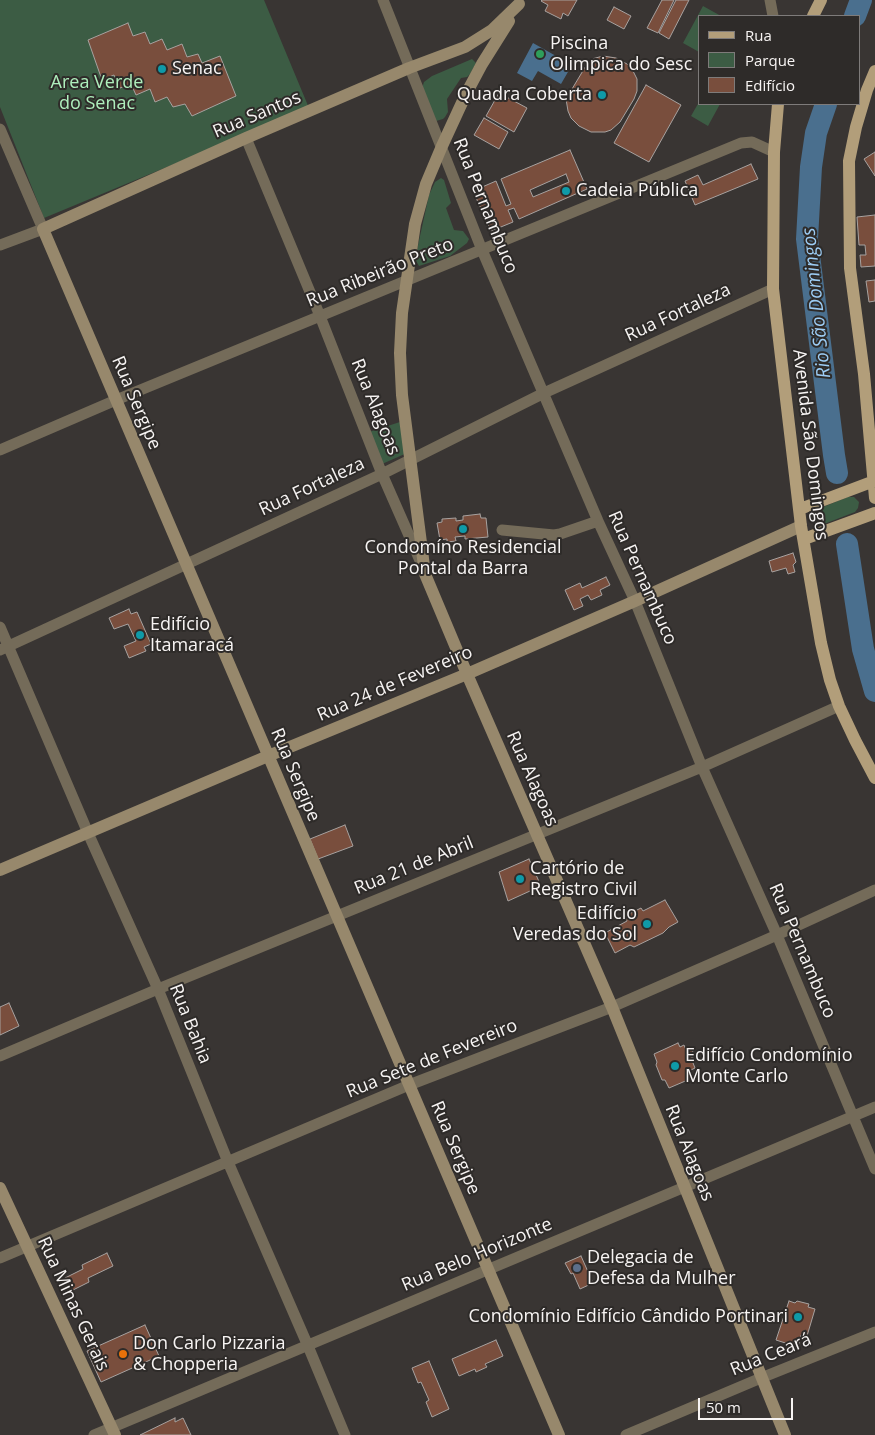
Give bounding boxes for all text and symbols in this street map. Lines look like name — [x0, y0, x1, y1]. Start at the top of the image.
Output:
legend — [698, 15, 860, 105]
text: Rua — [745, 25, 772, 45]
place label: Piscina Olimpica do Sesc — [550, 33, 692, 76]
marker: Piscina Olimpica do Sesc — [534, 48, 546, 60]
text: Parque — [745, 50, 795, 70]
place label: Senac — [172, 58, 222, 80]
marker: Senac — [156, 63, 168, 75]
park label: Area Verde do Senac — [51, 72, 143, 115]
text: Edifício — [745, 75, 795, 95]
place label: Quadra Coberta — [457, 84, 592, 106]
street label: Rua Santos — [210, 87, 304, 143]
marker: Quadra Coberta — [596, 89, 608, 101]
street label: Rua Pernambuco — [448, 135, 522, 277]
place label: Cadeia Pública — [576, 180, 698, 202]
marker: Cadeia Pública — [560, 185, 572, 197]
water label: Rio São Domingos — [798, 226, 836, 380]
street label: Rua Ribeirão Preto — [303, 234, 457, 312]
street label: Rua Fortaleza — [622, 279, 734, 347]
street label: Avenida São Domingos — [788, 348, 832, 542]
street label: Rua Sergipe — [107, 353, 165, 453]
street label: Rua Alagoas — [346, 356, 404, 458]
street label: Rua Fortaleza — [256, 453, 368, 521]
street label: Rua Pernambuco — [603, 508, 681, 648]
marker: Condomíno Residencial Pontal da Barra — [457, 523, 469, 535]
place label: Condomíno Residencial Pontal da Barra — [364, 537, 562, 580]
place label: Edifício Itamaracá — [150, 614, 234, 656]
marker: Edifício Itamaracá — [134, 629, 146, 641]
street label: Rua 24 de Fevereiro — [314, 642, 476, 726]
street label: Rua Sergipe — [266, 725, 324, 825]
street label: Rua Alagoas — [501, 728, 563, 830]
street label: Rua 21 de Abril — [351, 832, 477, 900]
place label: Cartório de Registro Civil — [530, 858, 637, 901]
marker: Cartório de Registro Civil — [514, 873, 526, 885]
street label: Rua Pernambuco — [764, 880, 840, 1022]
place label: Edifício Veredas do Sol — [513, 903, 637, 946]
marker: Edifício Veredas do Sol — [641, 918, 653, 930]
street label: Rua Bahia — [164, 981, 216, 1067]
street label: Rua Sete de Fevereiro — [343, 1015, 521, 1103]
place label: Edifício Condomínio Monte Carlo — [685, 1045, 852, 1088]
marker: Edifício Condomínio Monte Carlo — [669, 1060, 681, 1072]
street label: Rua Sergipe — [426, 1098, 484, 1198]
street label: Rua Alagoas — [660, 1102, 718, 1204]
street label: Rua Belo Horizonte — [398, 1214, 556, 1296]
street label: Rua Minas Gerais — [32, 1233, 114, 1375]
place label: Delegacia de Defesa da Mulher — [587, 1247, 736, 1290]
marker: Delegacia de Defesa da Mulher — [571, 1262, 583, 1274]
place label: Condomínio Edifício Cândido Portinari — [468, 1306, 788, 1328]
marker: Condomínio Edifício Cândido Portinari — [792, 1311, 804, 1323]
street label: Rua Ceará — [727, 1329, 815, 1381]
place label: Don Carlo Pizzaria & Chopperia — [133, 1333, 285, 1376]
marker: Don Carlo Pizzaria & Chopperia — [117, 1348, 129, 1360]
scale bar — [700, 1388, 795, 1420]
text: 50 m — [706, 1397, 741, 1417]

